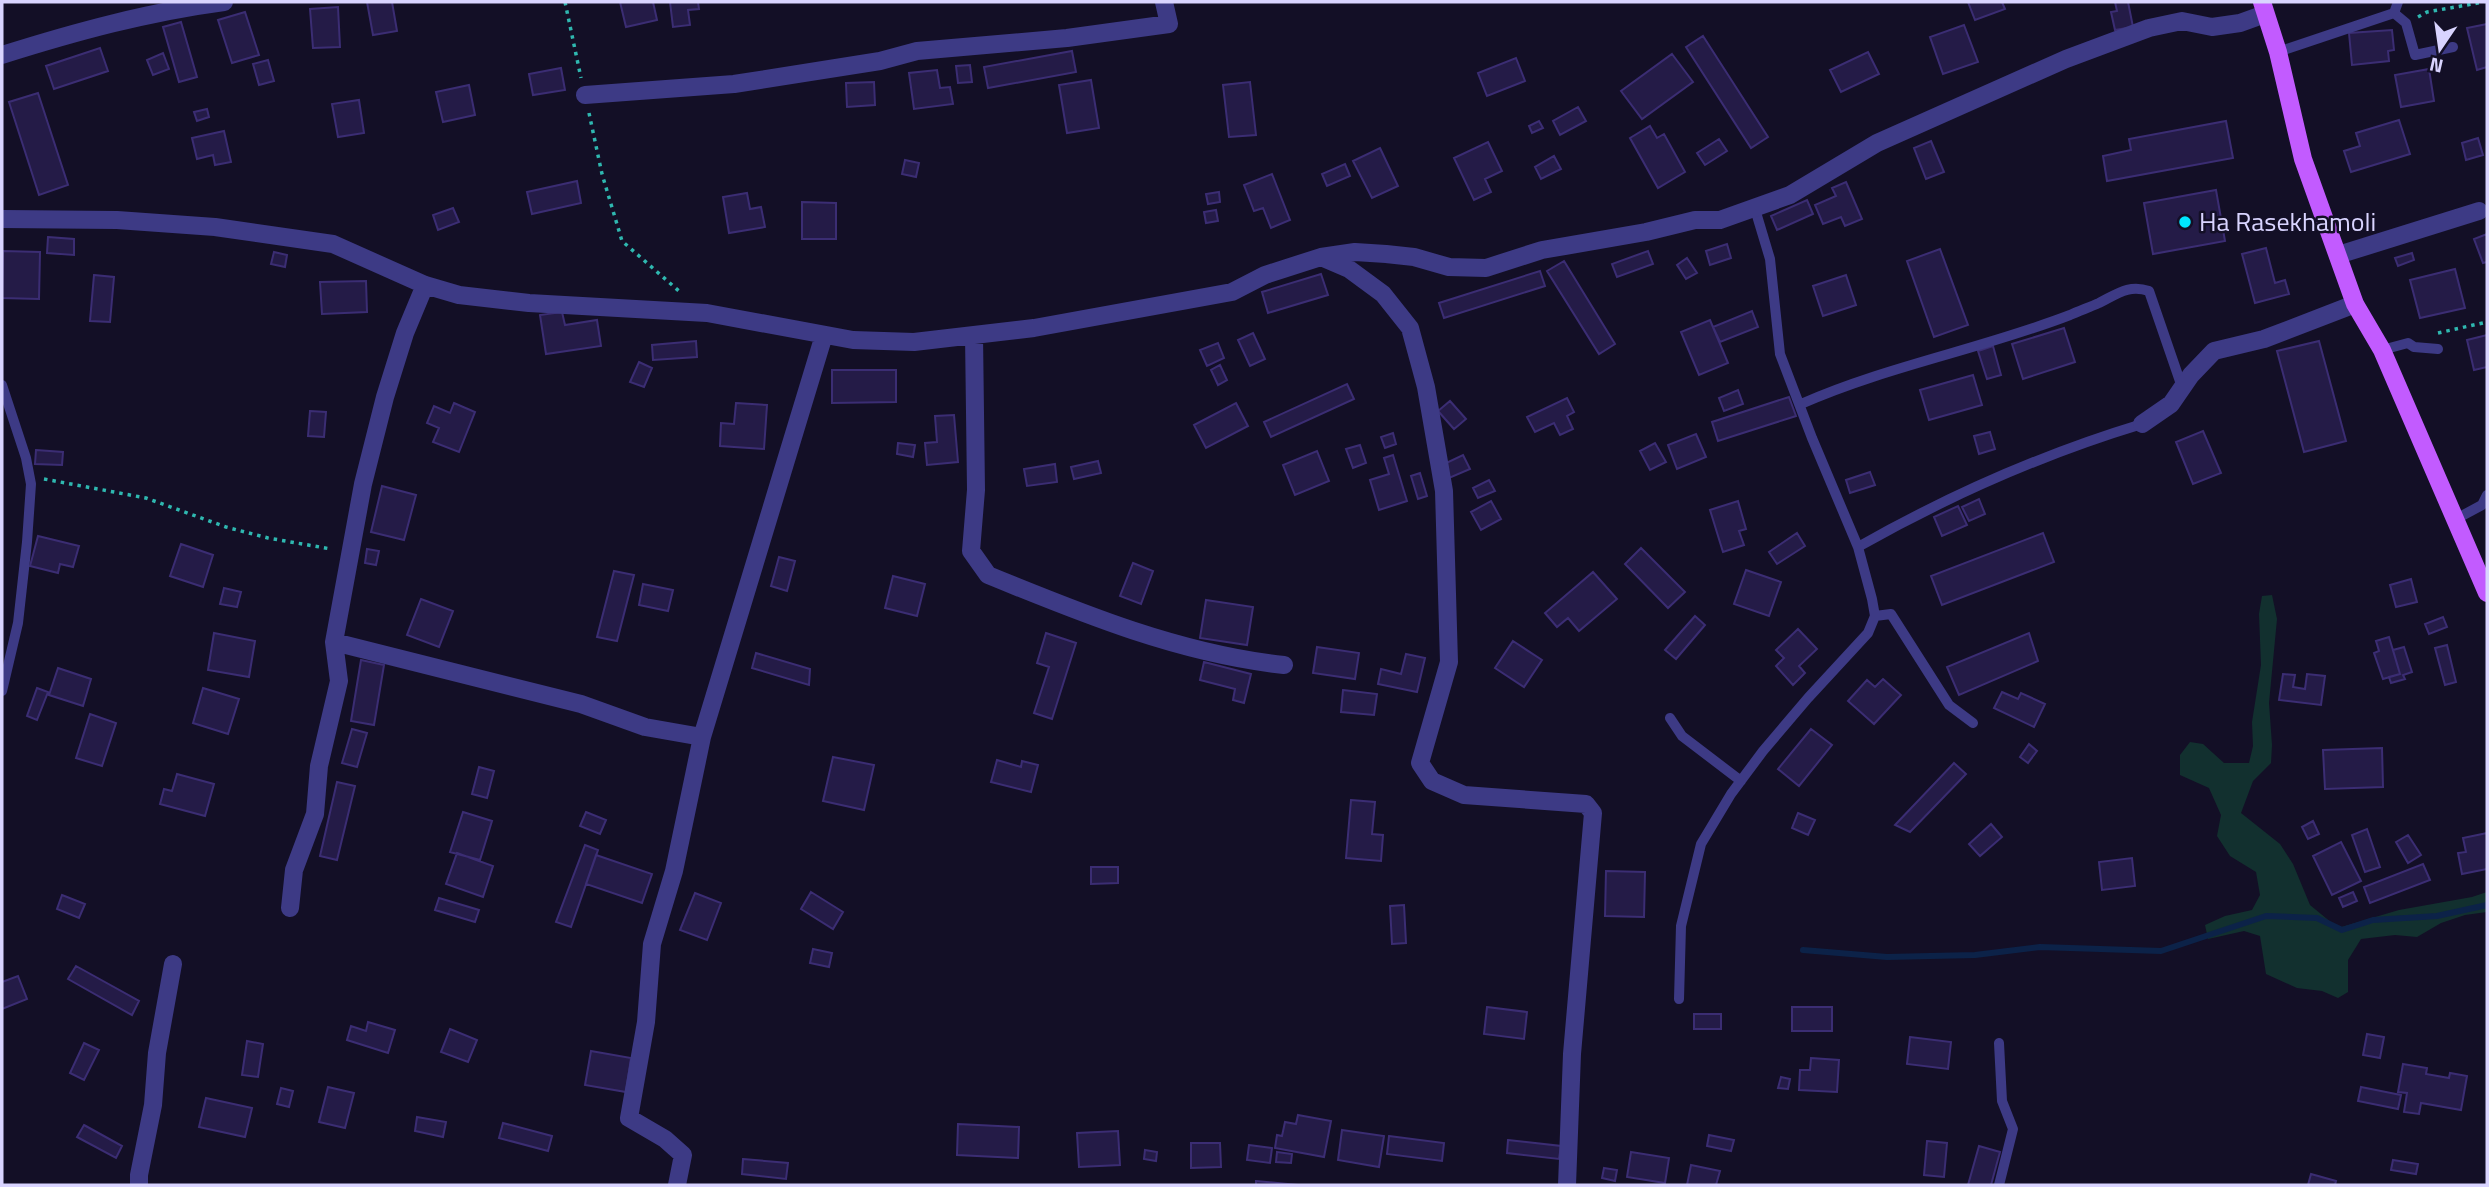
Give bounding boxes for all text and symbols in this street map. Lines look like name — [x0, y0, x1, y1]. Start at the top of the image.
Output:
north arrow — [2405, 14, 2475, 84]
text: N — [2426, 50, 2446, 82]
place label: Ha Rasekhamoli — [2199, 202, 2376, 241]
marker: Ha Rasekhamoli — [2177, 214, 2193, 230]

